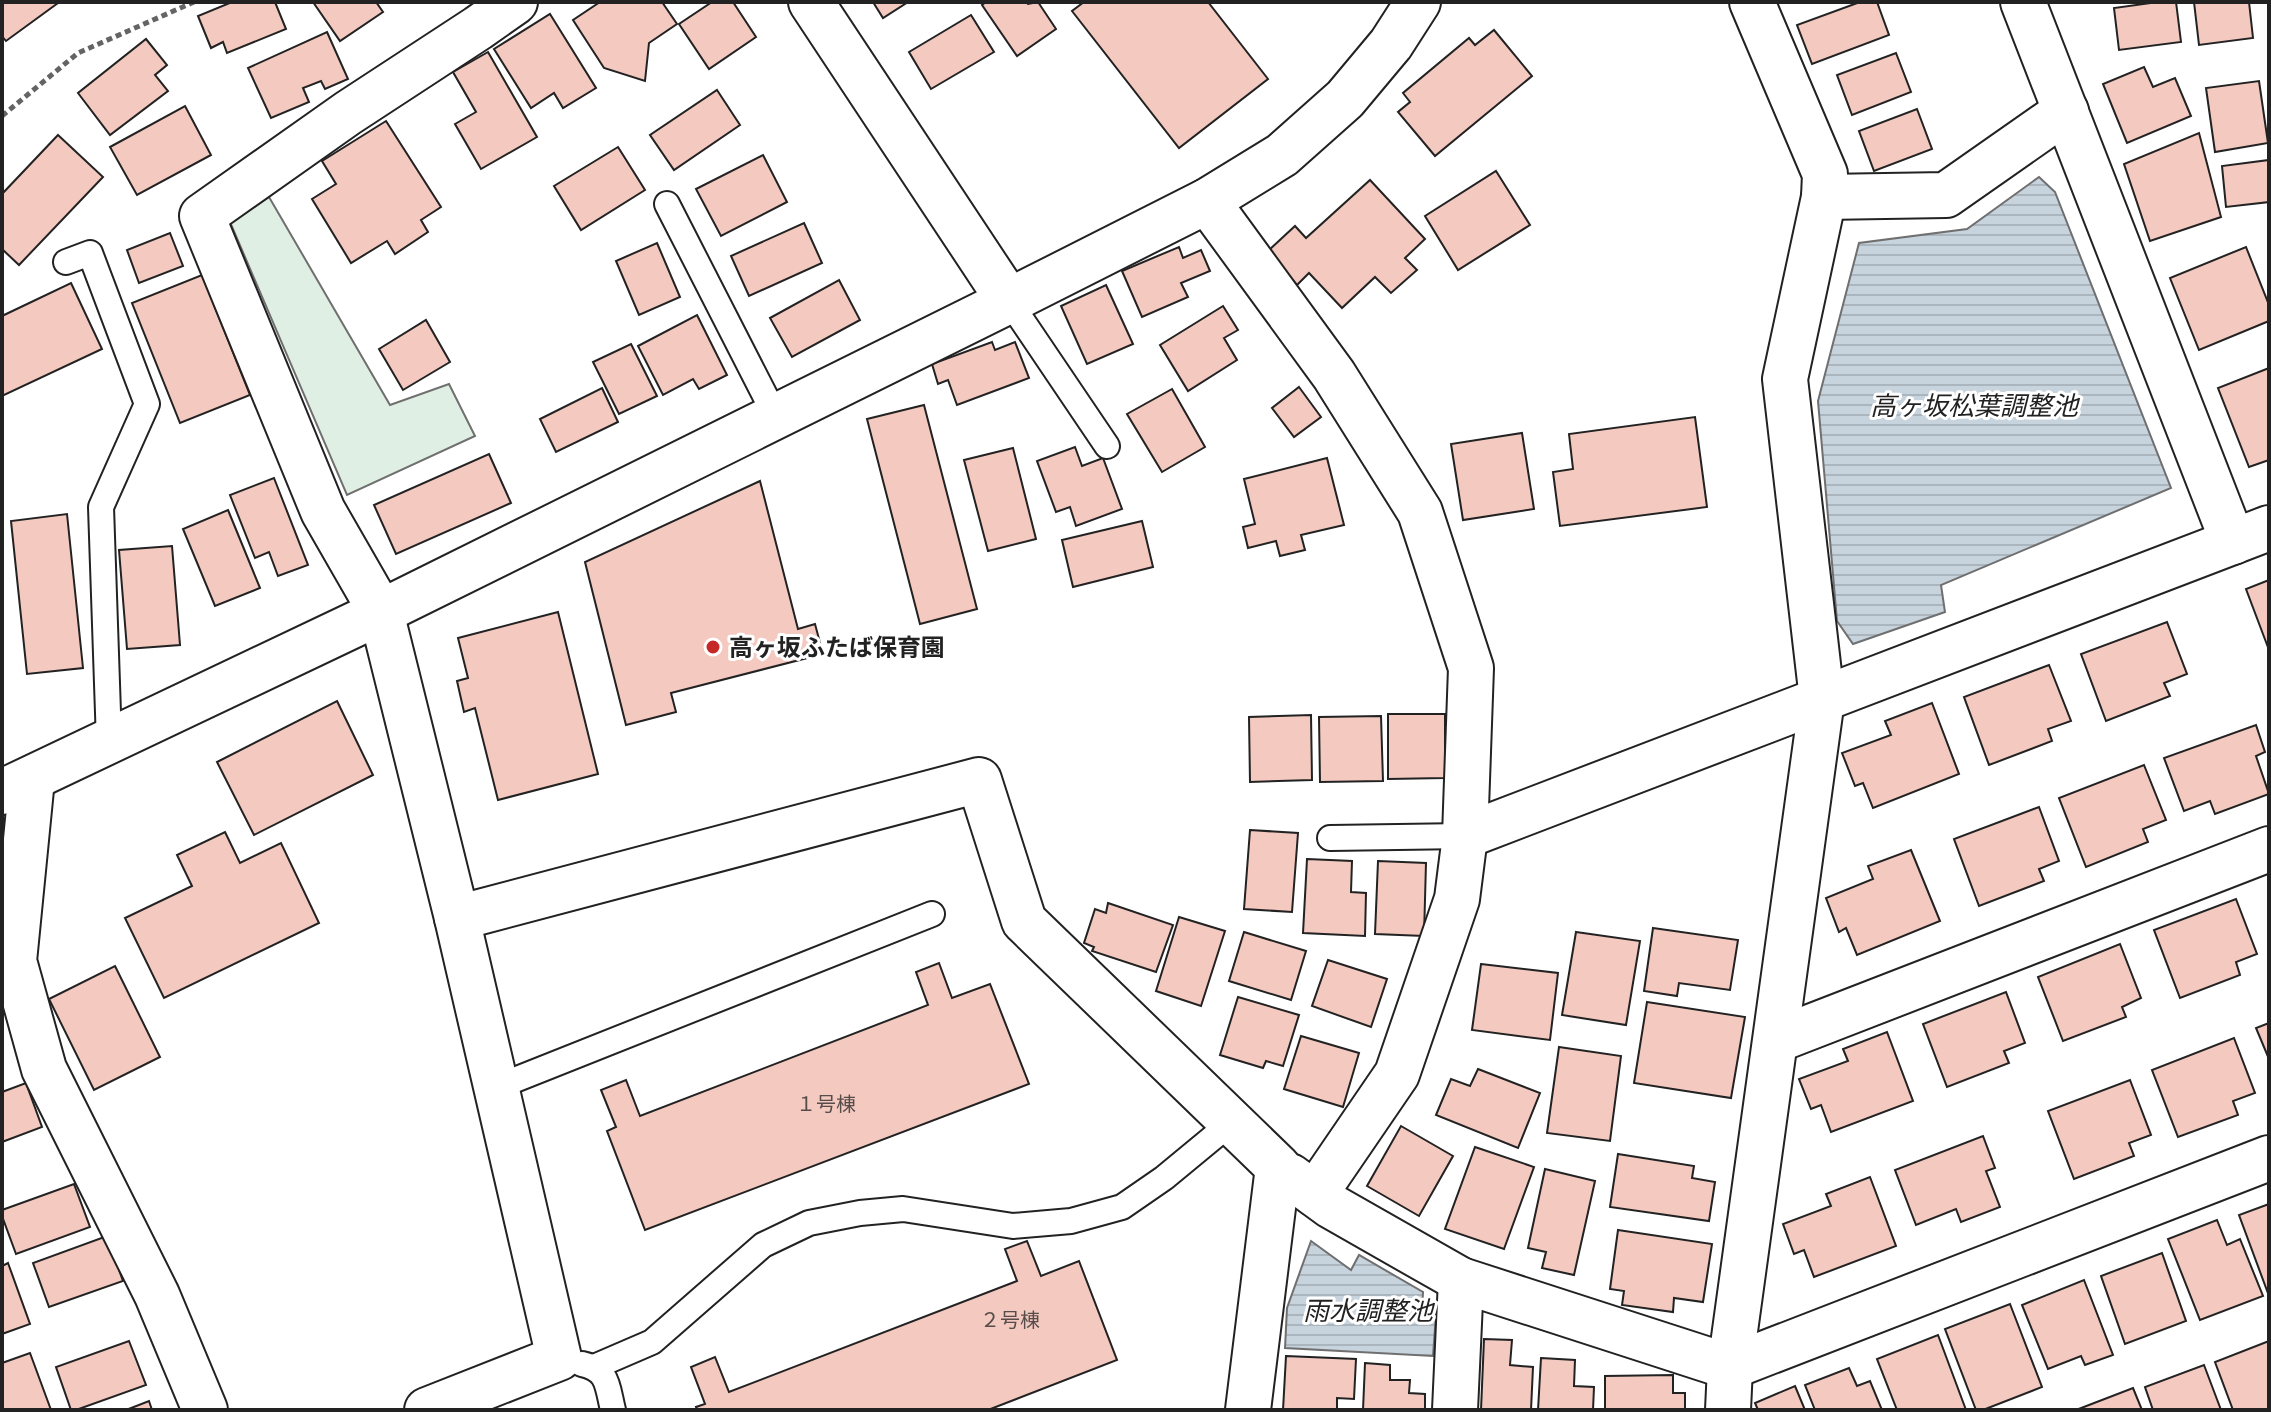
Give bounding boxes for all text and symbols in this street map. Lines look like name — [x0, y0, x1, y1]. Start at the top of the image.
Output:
water label: 高ヶ坂松葉調整池 — [1870, 389, 2081, 422]
place label: 高ヶ坂ふたば保育園 — [729, 632, 945, 663]
marker: 高ヶ坂ふたば保育園 — [704, 638, 722, 656]
house number: １号棟 — [796, 1091, 856, 1116]
water label: 雨水調整池 — [1303, 1294, 1436, 1327]
house number: ２号棟 — [980, 1307, 1040, 1332]

